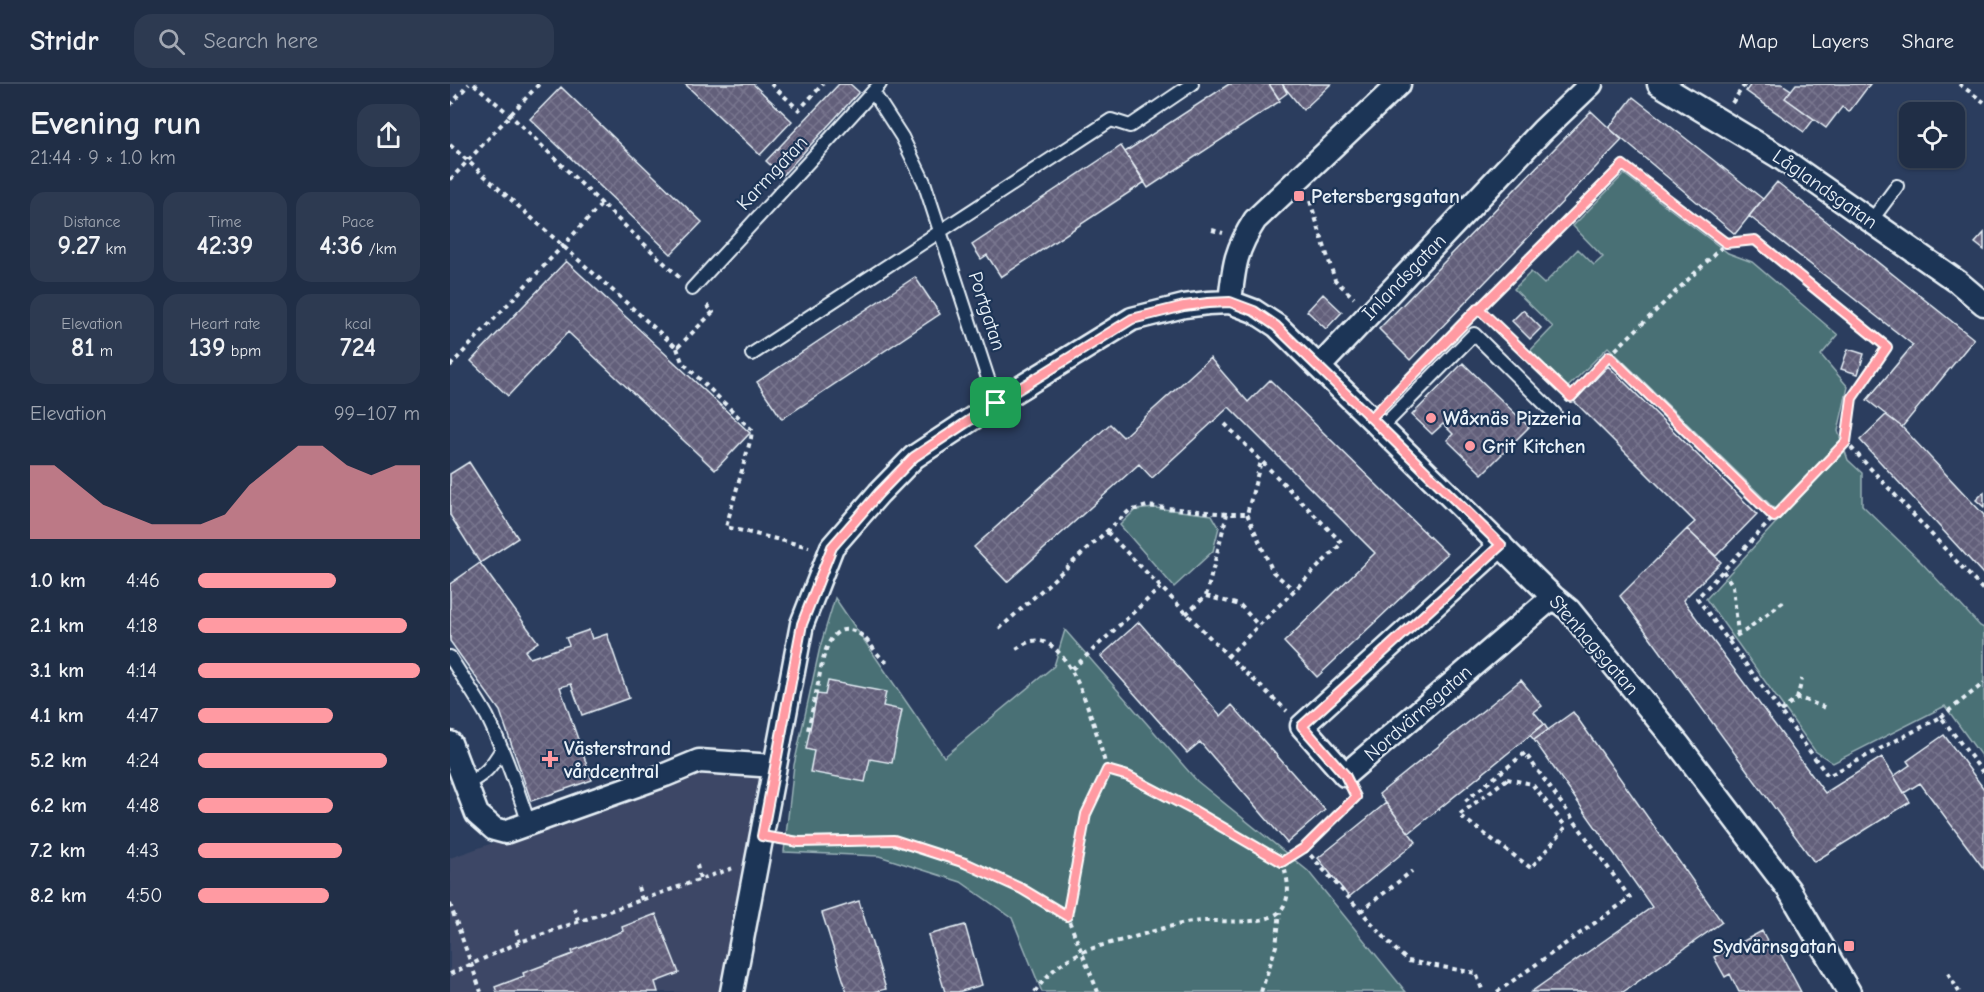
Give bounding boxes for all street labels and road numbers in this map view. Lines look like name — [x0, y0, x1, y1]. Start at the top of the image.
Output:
street label: Karmgatan — [732, 131, 812, 215]
street label: Låglandsgatan — [1768, 144, 1882, 234]
street label: Inlandsgatan — [1357, 229, 1451, 325]
street label: Portgatan — [963, 269, 1011, 353]
street label: Stenhagsgatan — [1544, 590, 1644, 700]
street label: Nordvärnsgatan — [1360, 660, 1476, 766]

